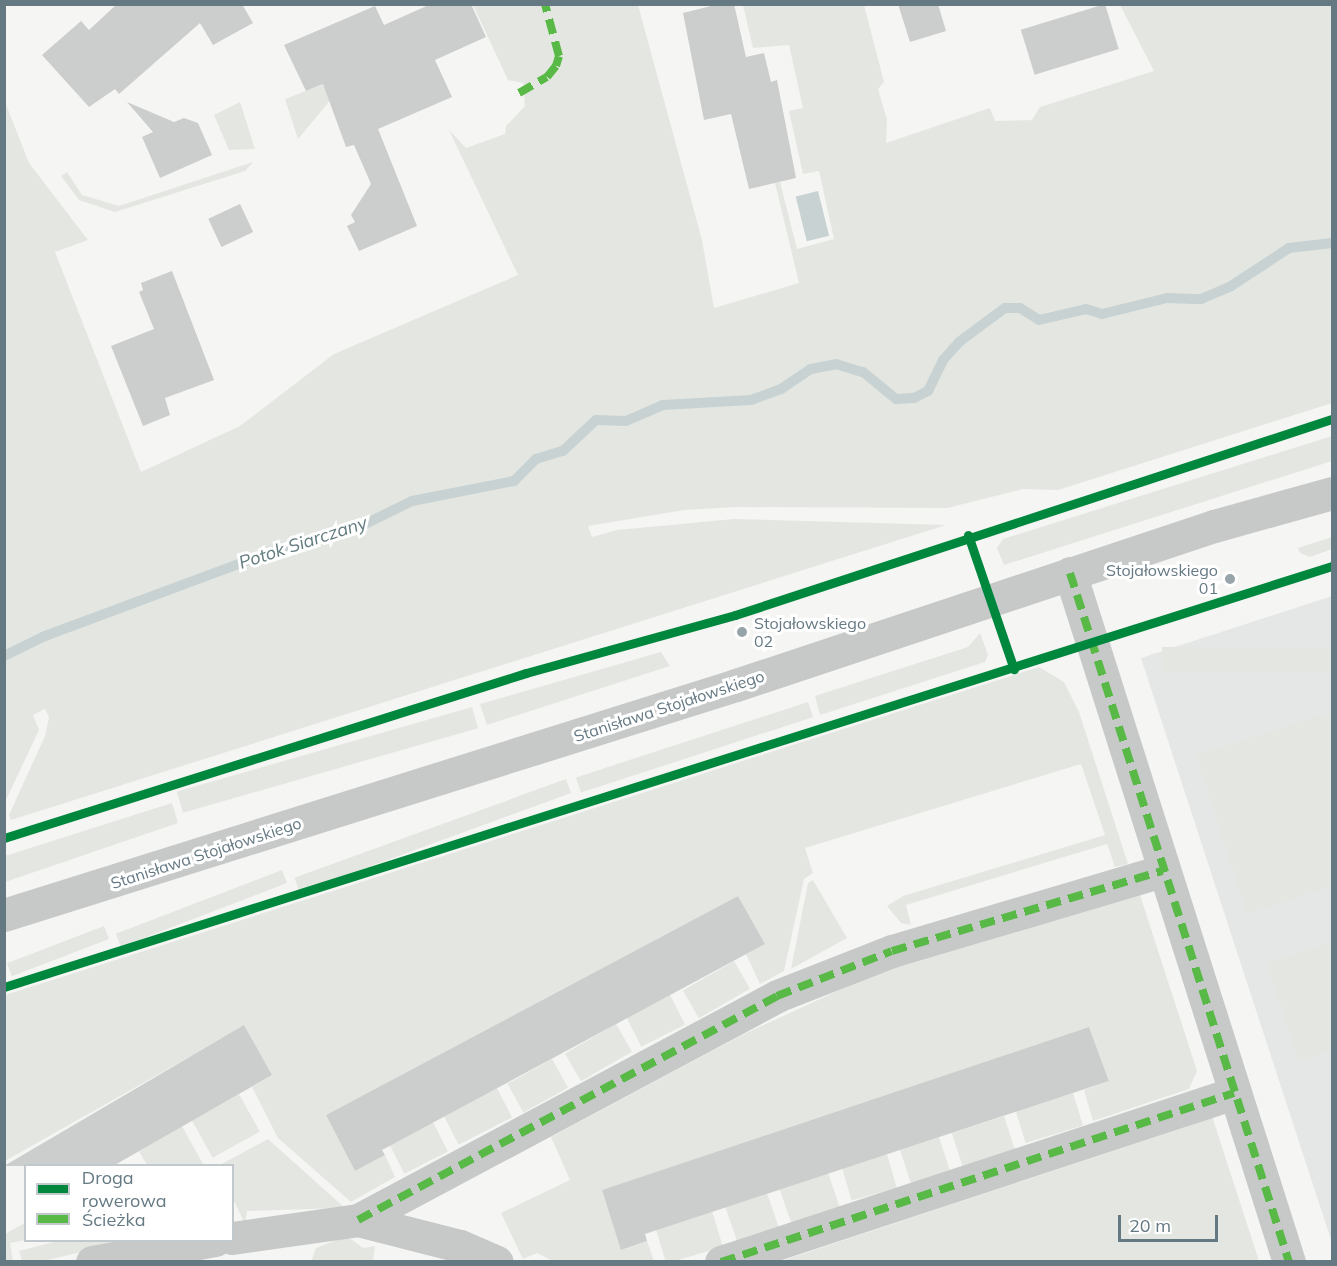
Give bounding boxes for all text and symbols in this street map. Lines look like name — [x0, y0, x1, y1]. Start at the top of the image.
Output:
water label: Potok Siarczany — [236, 512, 370, 574]
place label: Stojałowskiego 01 — [1106, 560, 1218, 598]
marker: Stojałowskiego 01 — [1223, 572, 1237, 586]
place label: Stojałowskiego 02 — [754, 613, 866, 651]
marker: Stojałowskiego 02 — [735, 625, 749, 639]
street label: Stanisława Stojałowskiego — [571, 666, 767, 746]
street label: Stanisława Stojałowskiego — [108, 813, 304, 893]
legend — [24, 1164, 234, 1242]
text: Droga rowerowa — [82, 1166, 167, 1212]
scale bar — [1121, 1203, 1222, 1241]
text: Ścieżka — [82, 1208, 145, 1231]
text: 20 m — [1129, 1214, 1171, 1237]

